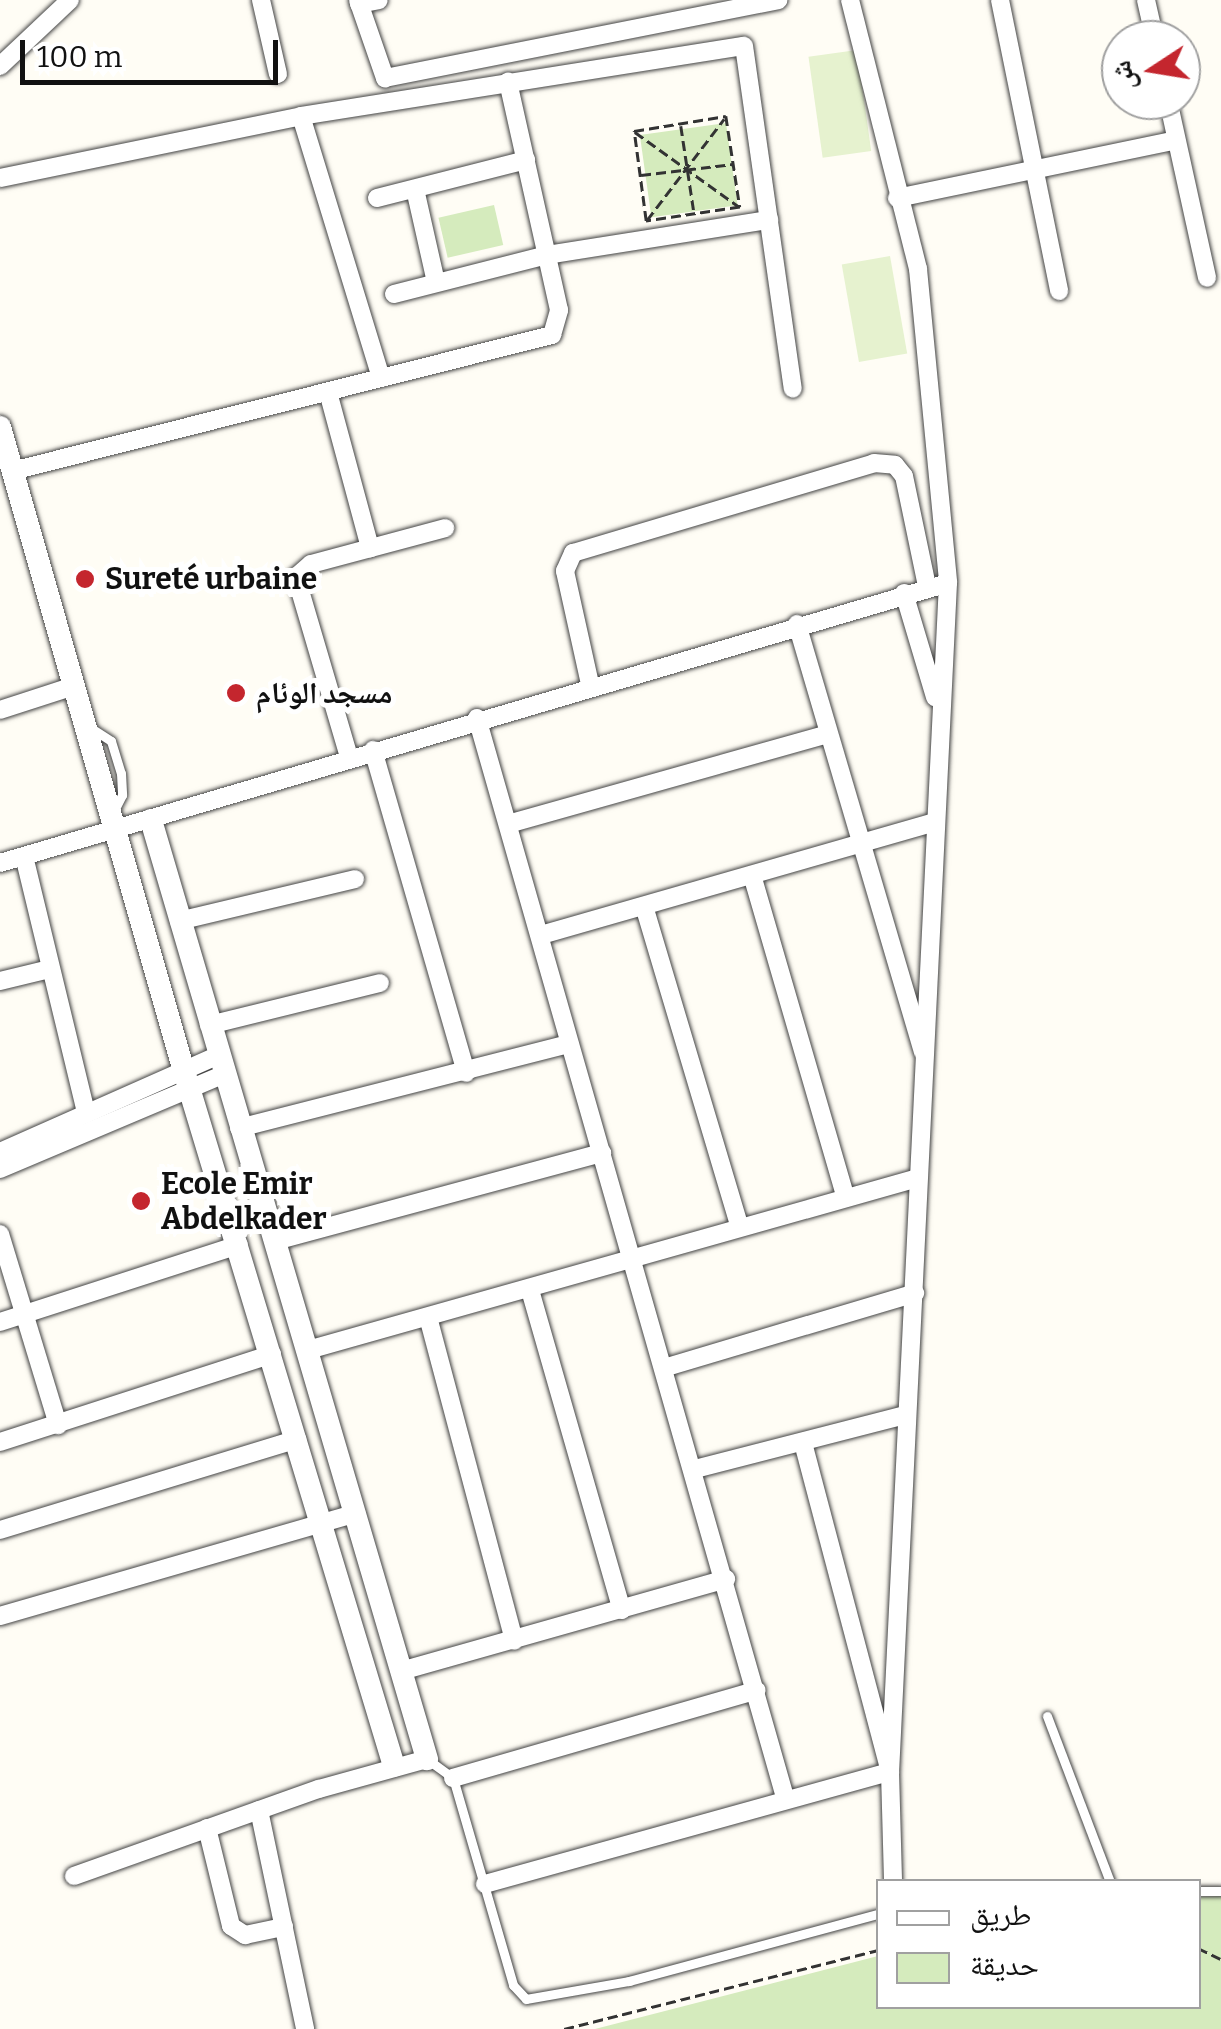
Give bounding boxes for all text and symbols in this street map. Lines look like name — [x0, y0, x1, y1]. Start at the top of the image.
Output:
scale bar — [25, 20, 282, 82]
north arrow — [1101, 20, 1201, 120]
text: 100 m — [37, 39, 122, 75]
text: ش — [1104, 58, 1142, 94]
place label: Sureté urbaine — [105, 561, 317, 597]
marker: Sureté urbaine — [74, 568, 96, 590]
place label: مسجد الوئام — [256, 675, 392, 711]
marker: مسجد الوئام — [225, 682, 247, 704]
place label: Ecole Emir Abdelkader — [161, 1166, 327, 1236]
marker: Ecole Emir Abdelkader — [130, 1190, 152, 1212]
legend — [876, 1879, 1201, 2009]
text: طريق — [970, 1897, 1031, 1933]
text: حديقة — [970, 1947, 1039, 1983]

